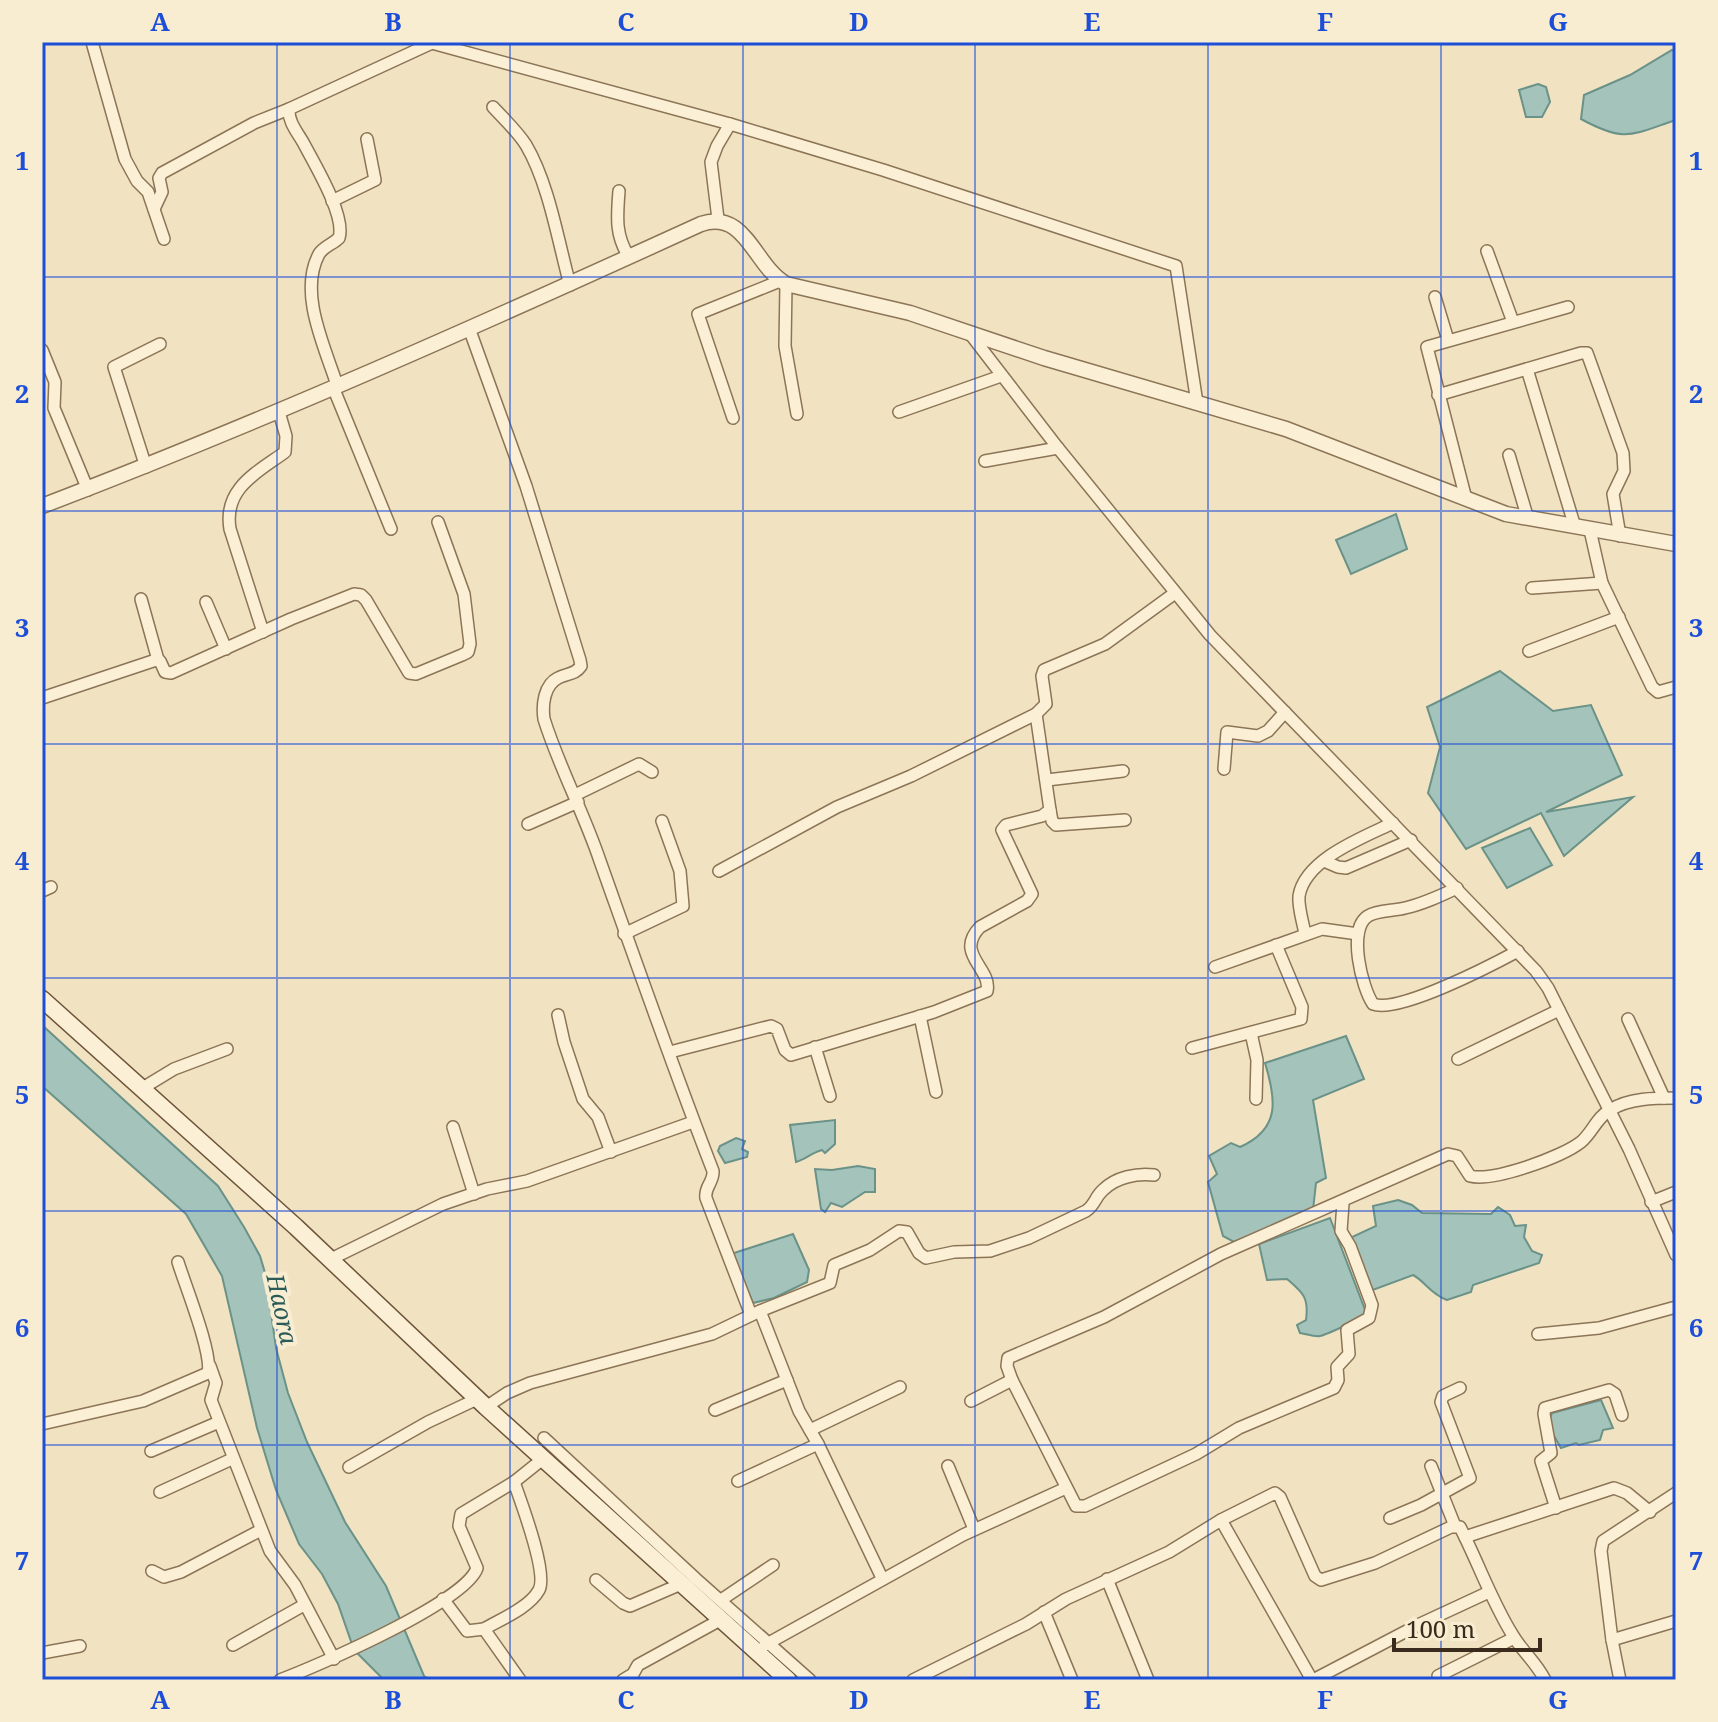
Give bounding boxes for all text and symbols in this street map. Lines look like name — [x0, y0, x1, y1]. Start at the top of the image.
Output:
text: A — [150, 3, 170, 39]
text: B — [384, 3, 402, 39]
text: C — [617, 3, 635, 39]
text: D — [849, 3, 869, 39]
text: E — [1084, 3, 1101, 39]
text: F — [1317, 3, 1333, 39]
text: G — [1548, 3, 1568, 39]
text: 1 — [15, 142, 29, 178]
text: 1 — [1689, 142, 1703, 178]
text: 2 — [15, 375, 29, 411]
text: 2 — [1689, 375, 1703, 411]
text: 3 — [15, 609, 29, 645]
text: 3 — [1689, 609, 1703, 645]
text: 4 — [15, 842, 30, 878]
text: 4 — [1689, 842, 1704, 878]
text: 5 — [15, 1076, 29, 1112]
text: 5 — [1689, 1076, 1703, 1112]
water label: Haora — [259, 1270, 307, 1347]
text: 6 — [15, 1309, 29, 1345]
text: 6 — [1689, 1309, 1703, 1345]
text: 7 — [15, 1542, 29, 1578]
text: 7 — [1689, 1542, 1703, 1578]
scale bar — [1394, 1602, 1540, 1652]
text: 100 m — [1406, 1612, 1475, 1645]
text: A — [150, 1681, 170, 1717]
text: B — [384, 1681, 402, 1717]
text: C — [617, 1681, 635, 1717]
text: D — [849, 1681, 869, 1717]
text: E — [1084, 1681, 1101, 1717]
text: F — [1317, 1681, 1333, 1717]
text: G — [1548, 1681, 1568, 1717]

